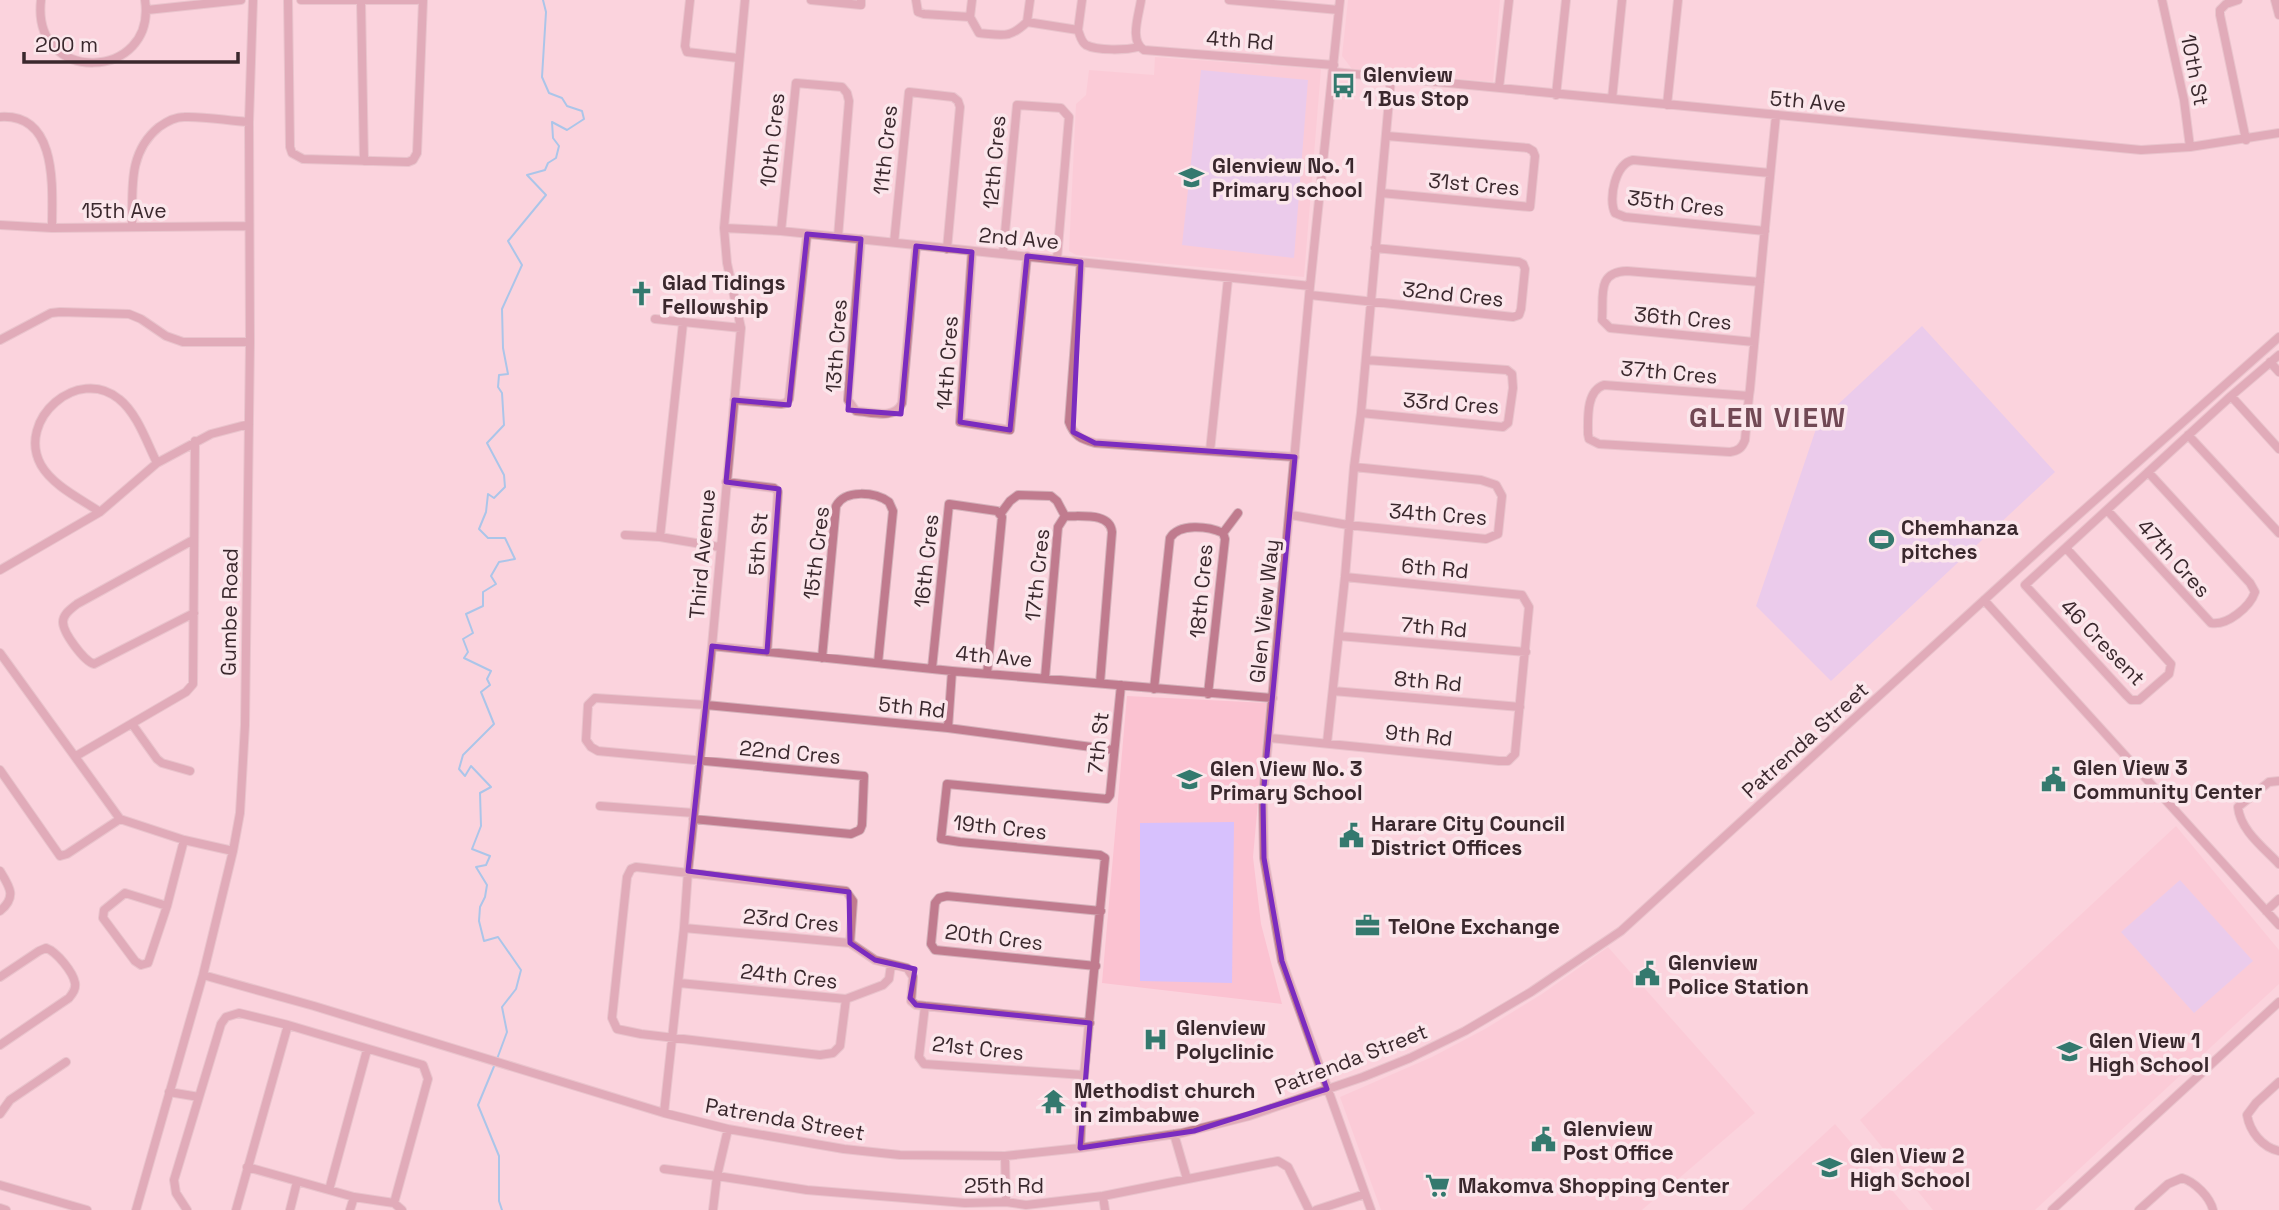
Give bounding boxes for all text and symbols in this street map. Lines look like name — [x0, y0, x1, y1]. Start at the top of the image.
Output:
scale bar — [24, 21, 238, 65]
street label: 4th Rd — [1205, 24, 1275, 56]
text: 200 m — [35, 31, 98, 58]
street label: 10th St — [2175, 32, 2215, 108]
place label: Glenview 1 Bus Stop — [1363, 61, 1469, 112]
bus stop icon: Glenview 1 Bus Stop — [1329, 72, 1357, 100]
street label: 5th Ave — [1769, 84, 1847, 118]
street label: 10th Cres — [754, 91, 790, 189]
street label: 11th Cres — [867, 104, 903, 196]
street label: 12th Cres — [976, 114, 1012, 210]
place label: Glenview No. 1 Primary school — [1212, 152, 1363, 203]
school or university icon: Glenview No. 1 Primary school — [1178, 163, 1206, 191]
street label: 31st Cres — [1427, 167, 1521, 201]
street label: 35th Cres — [1626, 184, 1726, 222]
street label: 15th Ave — [81, 197, 167, 224]
street label: 2nd Ave — [978, 221, 1060, 255]
place label: Glad Tidings Fellowship — [662, 269, 786, 320]
street label: 32nd Cres — [1401, 275, 1505, 313]
church icon: Glad Tidings Fellowship — [628, 280, 656, 308]
street label: 13th Cres — [819, 298, 853, 394]
street label: 36th Cres — [1633, 300, 1733, 336]
street label: 14th Cres — [930, 315, 964, 411]
street label: 37th Cres — [1620, 354, 1718, 390]
street label: 33rd Cres — [1402, 386, 1500, 420]
district label: GLEN VIEW — [1689, 399, 1847, 435]
street label: Third Avenue — [683, 488, 721, 620]
street label: 34th Cres — [1388, 497, 1488, 531]
street label: 15th Cres — [797, 505, 835, 601]
street label: 5th St — [742, 512, 774, 576]
street label: 16th Cres — [908, 513, 944, 609]
street label: 47th Cres — [2132, 513, 2216, 603]
place label: Chemhanza pitches — [1901, 514, 2019, 565]
sports icon: Chemhanza pitches — [1867, 525, 1895, 553]
street label: 17th Cres — [1019, 527, 1055, 623]
street label: Glen View Way — [1243, 538, 1285, 684]
street label: 18th Cres — [1183, 543, 1219, 639]
street label: Gumbe Road — [214, 548, 244, 676]
street label: 6th Rd — [1400, 552, 1470, 584]
street label: 46 Cresent — [2055, 593, 2151, 691]
street label: 7th Rd — [1400, 611, 1468, 643]
street label: 4th Ave — [954, 639, 1034, 673]
street label: 8th Rd — [1393, 665, 1463, 697]
street label: Patrenda Street — [1736, 676, 1874, 804]
street label: 5th Rd — [877, 690, 947, 724]
street label: 7th St — [1081, 711, 1115, 775]
street label: 9th Rd — [1384, 718, 1454, 752]
street label: 22nd Cres — [738, 734, 842, 770]
place label: Glen View 3 Community Center — [2073, 754, 2262, 805]
place label: Glen View No. 3 Primary School — [1210, 755, 1363, 806]
public building icon: Glen View 3 Community Center — [2039, 765, 2067, 793]
school or university icon: Glen View No. 3 Primary School — [1176, 766, 1204, 794]
street label: 19th Cres — [952, 809, 1048, 845]
place label: Harare City Council District Offices — [1371, 810, 1565, 861]
public building icon: Harare City Council District Offices — [1337, 821, 1365, 849]
street label: 23rd Cres — [742, 902, 840, 938]
office icon: TelOne Exchange — [1354, 912, 1382, 940]
place label: TelOne Exchange — [1388, 913, 1560, 940]
street label: 20th Cres — [943, 918, 1045, 956]
place label: Glenview Police Station — [1668, 949, 1809, 1000]
street label: 24th Cres — [739, 957, 839, 995]
public building icon: Glenview Police Station — [1634, 960, 1662, 988]
place label: Glenview Polyclinic — [1176, 1014, 1274, 1065]
street label: Patrenda Street — [1271, 1017, 1431, 1101]
hospital icon: Glenview Polyclinic — [1142, 1025, 1170, 1053]
place label: Glen View 1 High School — [2089, 1027, 2209, 1078]
street label: 21st Cres — [931, 1030, 1025, 1066]
school or university icon: Glen View 1 High School — [2055, 1038, 2083, 1066]
place label: Methodist church in zimbabwe — [1074, 1077, 1256, 1128]
temple icon: Methodist church in zimbabwe — [1040, 1088, 1068, 1116]
street label: Patrenda Street — [703, 1092, 867, 1146]
place label: Glenview Post Office — [1563, 1115, 1674, 1166]
public building icon: Glenview Post Office — [1529, 1126, 1557, 1154]
place label: Glen View 2 High School — [1850, 1142, 1970, 1193]
school or university icon: Glen View 2 High School — [1816, 1153, 1844, 1181]
supermarket icon: Makomva Shopping Center — [1424, 1171, 1452, 1199]
street label: 25th Rd — [964, 1172, 1044, 1199]
place label: Makomva Shopping Center — [1458, 1172, 1730, 1199]

